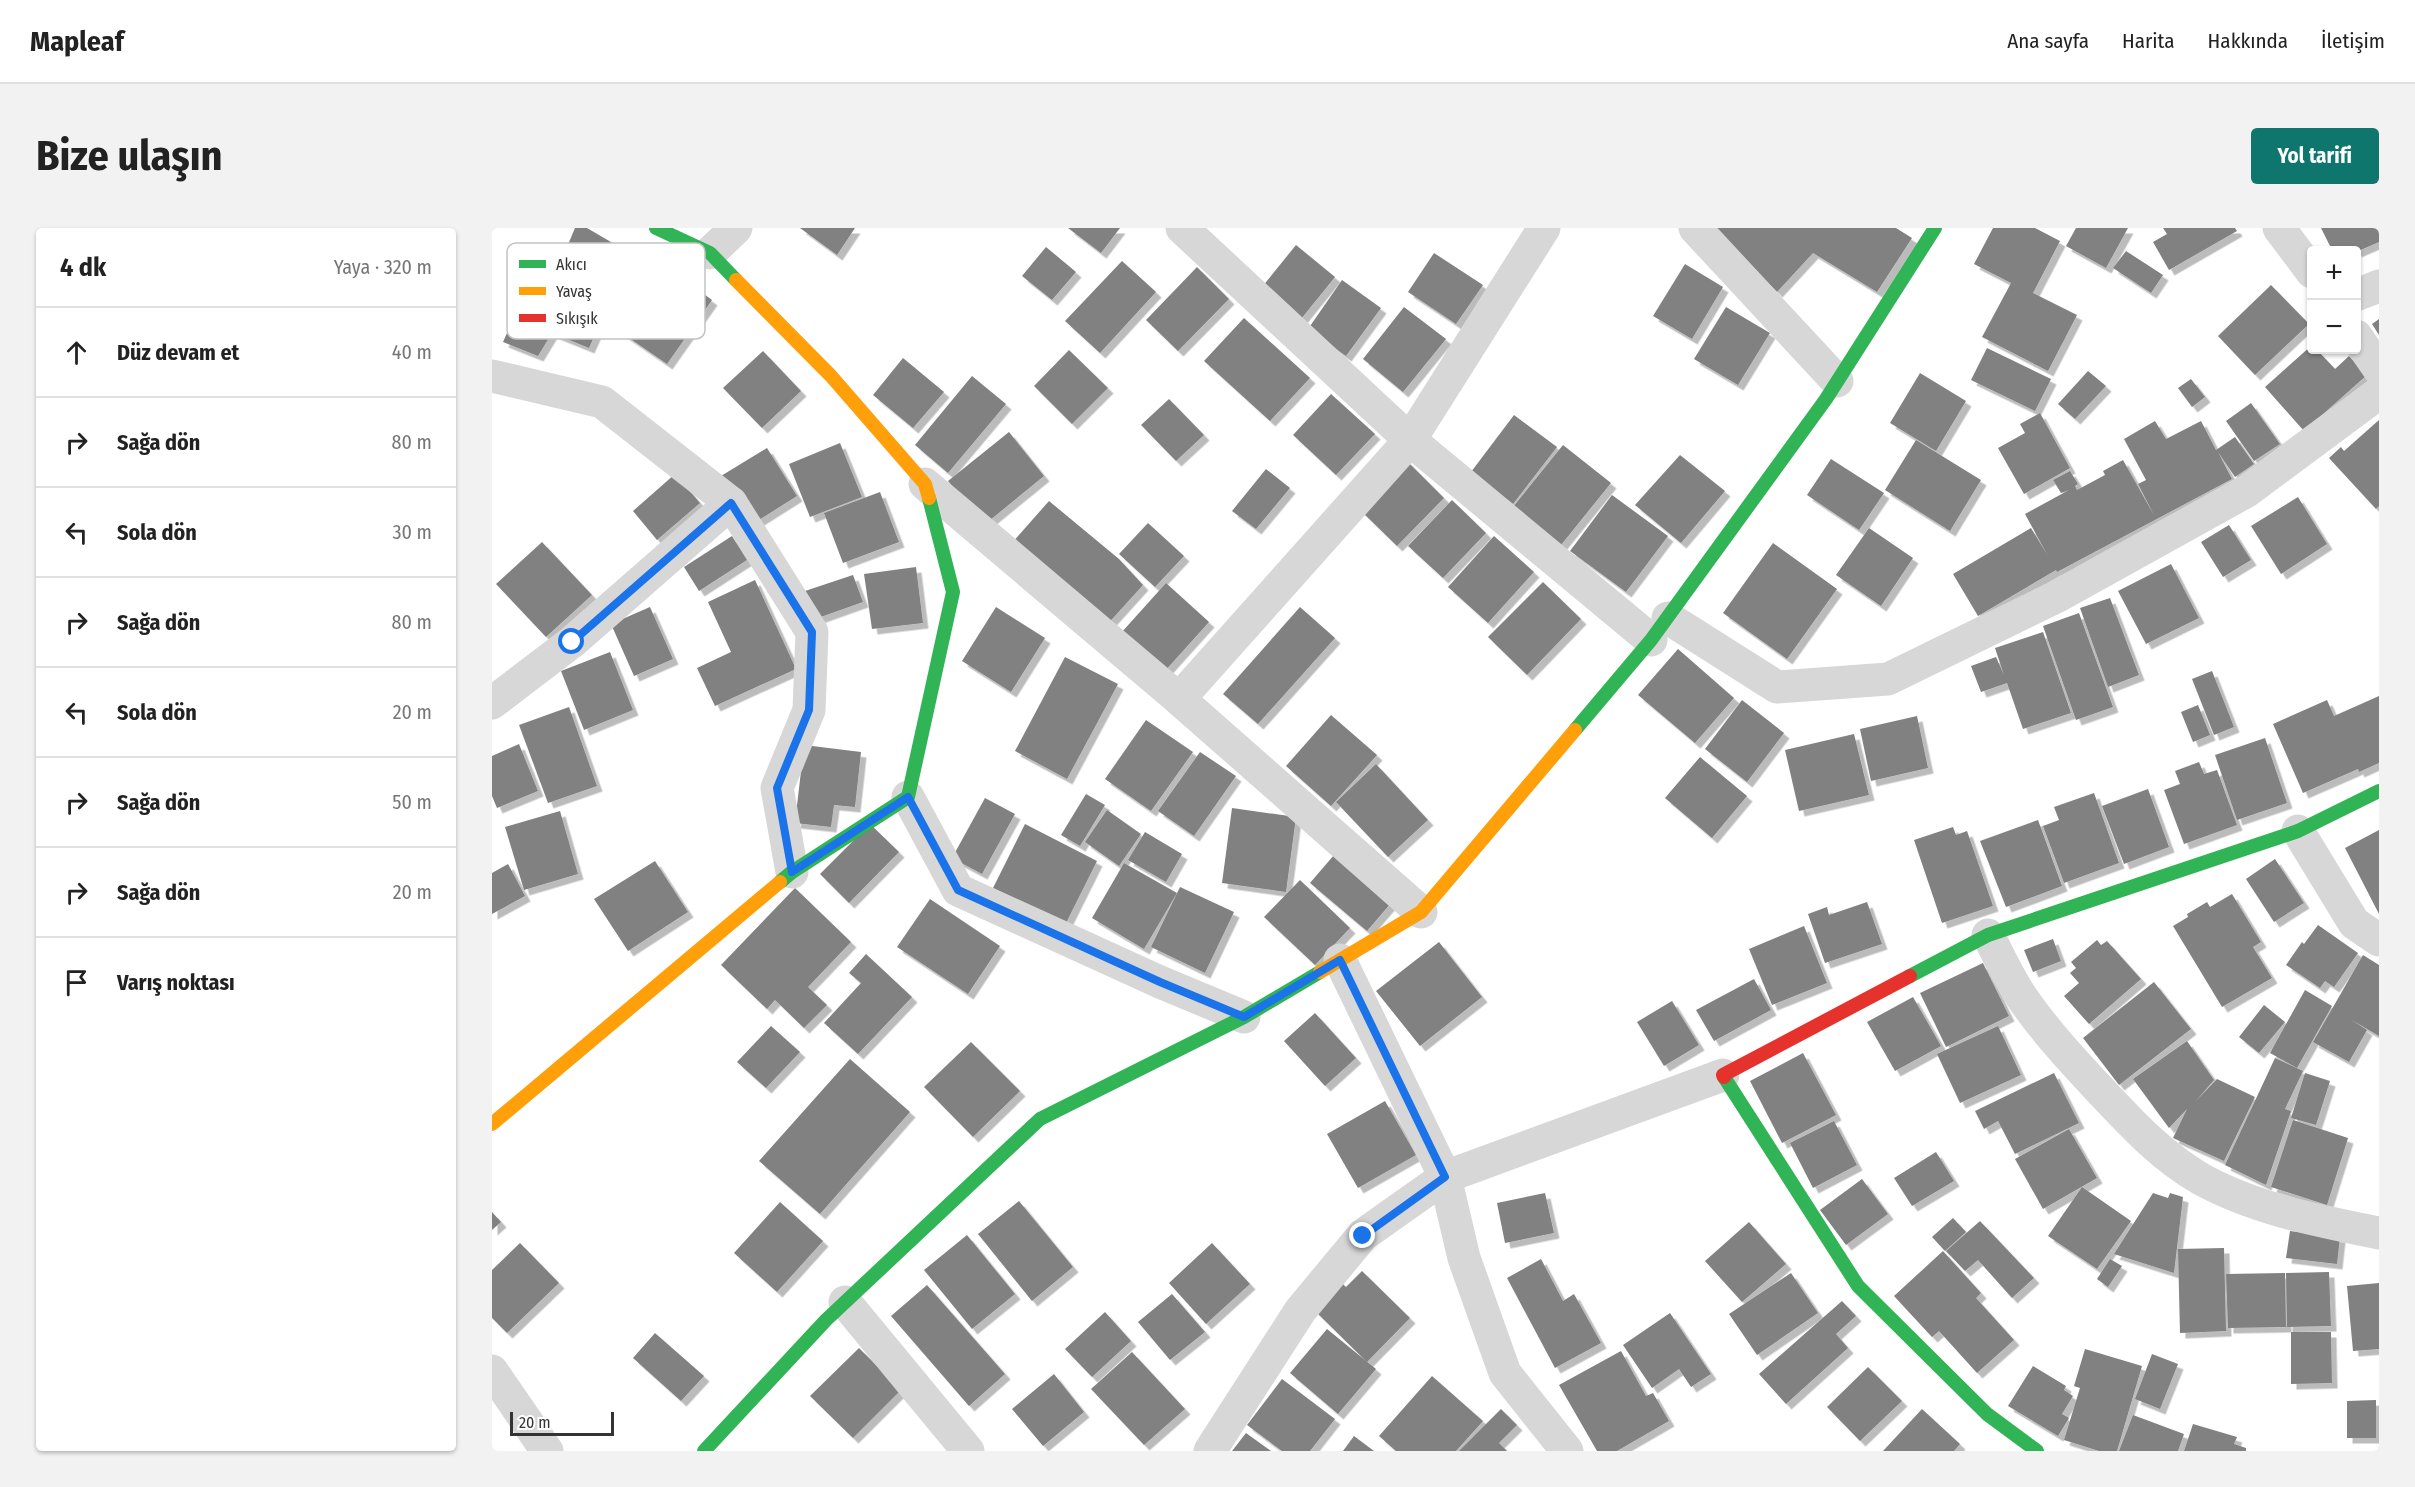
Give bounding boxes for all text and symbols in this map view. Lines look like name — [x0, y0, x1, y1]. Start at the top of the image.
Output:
text: Mapleaf — [30, 25, 124, 58]
text: Ana sayfa — [2007, 28, 2089, 54]
text: Harita — [2122, 28, 2175, 54]
text: Hakkında — [2208, 28, 2288, 54]
text: İletişim — [2321, 28, 2385, 54]
button: Yol tarifi — [2251, 128, 2379, 184]
text: Bize ulaşın — [36, 131, 223, 181]
legend — [507, 243, 705, 339]
map controls — [2307, 246, 2361, 354]
button: + — [2307, 246, 2361, 300]
text: 4 dk — [60, 252, 106, 283]
text: Yaya · 320 m — [334, 255, 432, 279]
text: Akıcı — [556, 255, 587, 274]
text: Yavaş — [556, 282, 592, 301]
button: − — [2307, 300, 2361, 354]
text: Sıkışık — [556, 309, 598, 328]
icon: ahead — [60, 336, 93, 369]
text: Düz devam et — [117, 339, 239, 366]
text: 40 m — [392, 340, 432, 364]
icon: right — [60, 426, 93, 459]
text: Sağa dön — [117, 429, 200, 456]
text: 80 m — [392, 430, 432, 454]
icon: left — [60, 516, 93, 549]
text: Sola dön — [117, 519, 197, 546]
text: 30 m — [392, 520, 432, 544]
icon: right — [60, 606, 93, 639]
text: Sağa dön — [117, 609, 200, 636]
text: 80 m — [392, 610, 432, 634]
route start — [558, 628, 584, 654]
icon: left — [60, 696, 93, 729]
text: Sola dön — [117, 699, 197, 726]
text: 20 m — [393, 700, 432, 724]
icon: right — [60, 786, 93, 819]
text: Sağa dön — [117, 789, 200, 816]
text: 50 m — [392, 790, 432, 814]
icon: right — [60, 876, 93, 909]
text: Sağa dön — [117, 879, 200, 906]
text: 20 m — [393, 880, 432, 904]
icon: arrive — [60, 966, 93, 999]
text: Varış noktası — [117, 969, 235, 996]
route end — [1349, 1222, 1375, 1248]
scale bar — [510, 1409, 614, 1436]
text: 20 m — [519, 1413, 550, 1432]

